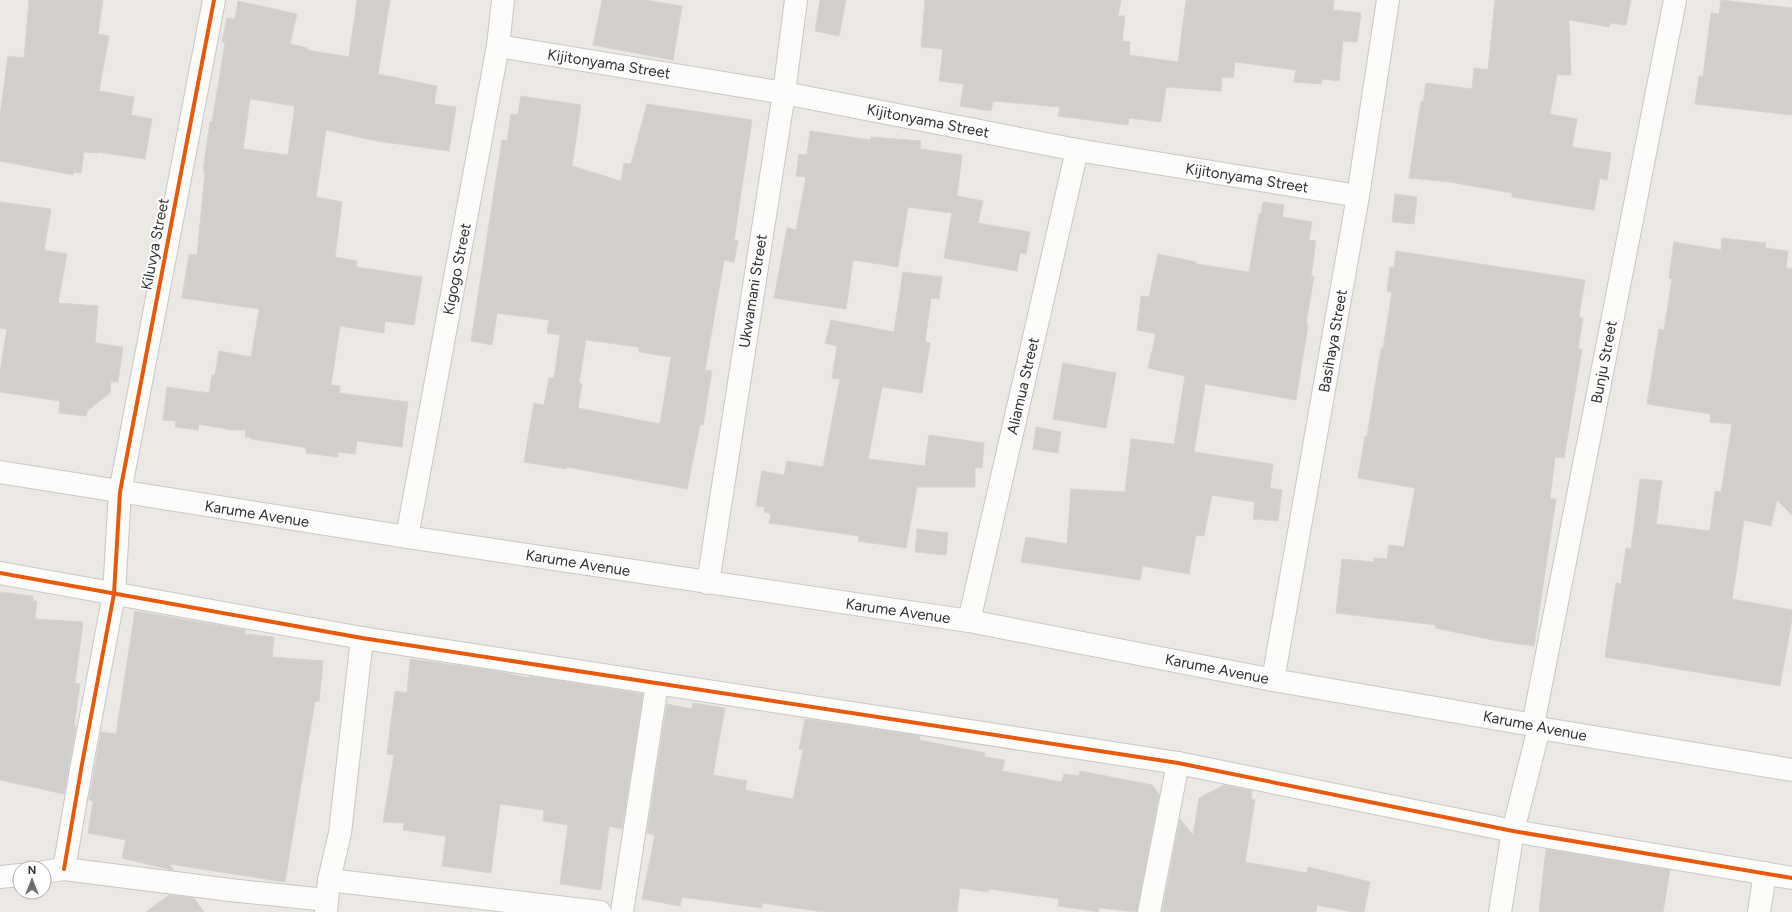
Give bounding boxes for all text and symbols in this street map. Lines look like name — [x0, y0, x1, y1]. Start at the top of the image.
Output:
street label: Kijitonyama Street — [546, 45, 672, 83]
street label: Kijitonyama Street — [865, 100, 991, 142]
street label: Kijitonyama Street — [1184, 159, 1310, 197]
street label: Kiluvya Street — [137, 196, 173, 291]
street label: Kigogo Street — [439, 221, 475, 317]
street label: Ukwamani Street — [735, 232, 771, 349]
street label: Basihaya Street — [1315, 288, 1351, 394]
street label: Bunju Street — [1587, 319, 1621, 405]
street label: Aliamua Street — [1003, 335, 1043, 436]
street label: Karume Avenue — [203, 497, 311, 531]
street label: Karume Avenue — [524, 546, 632, 580]
street label: Karume Avenue — [845, 595, 951, 627]
street label: Karume Avenue — [1163, 650, 1271, 688]
street label: Karume Avenue — [1481, 707, 1589, 745]
north arrow — [12, 860, 52, 900]
text: N — [28, 864, 36, 877]

